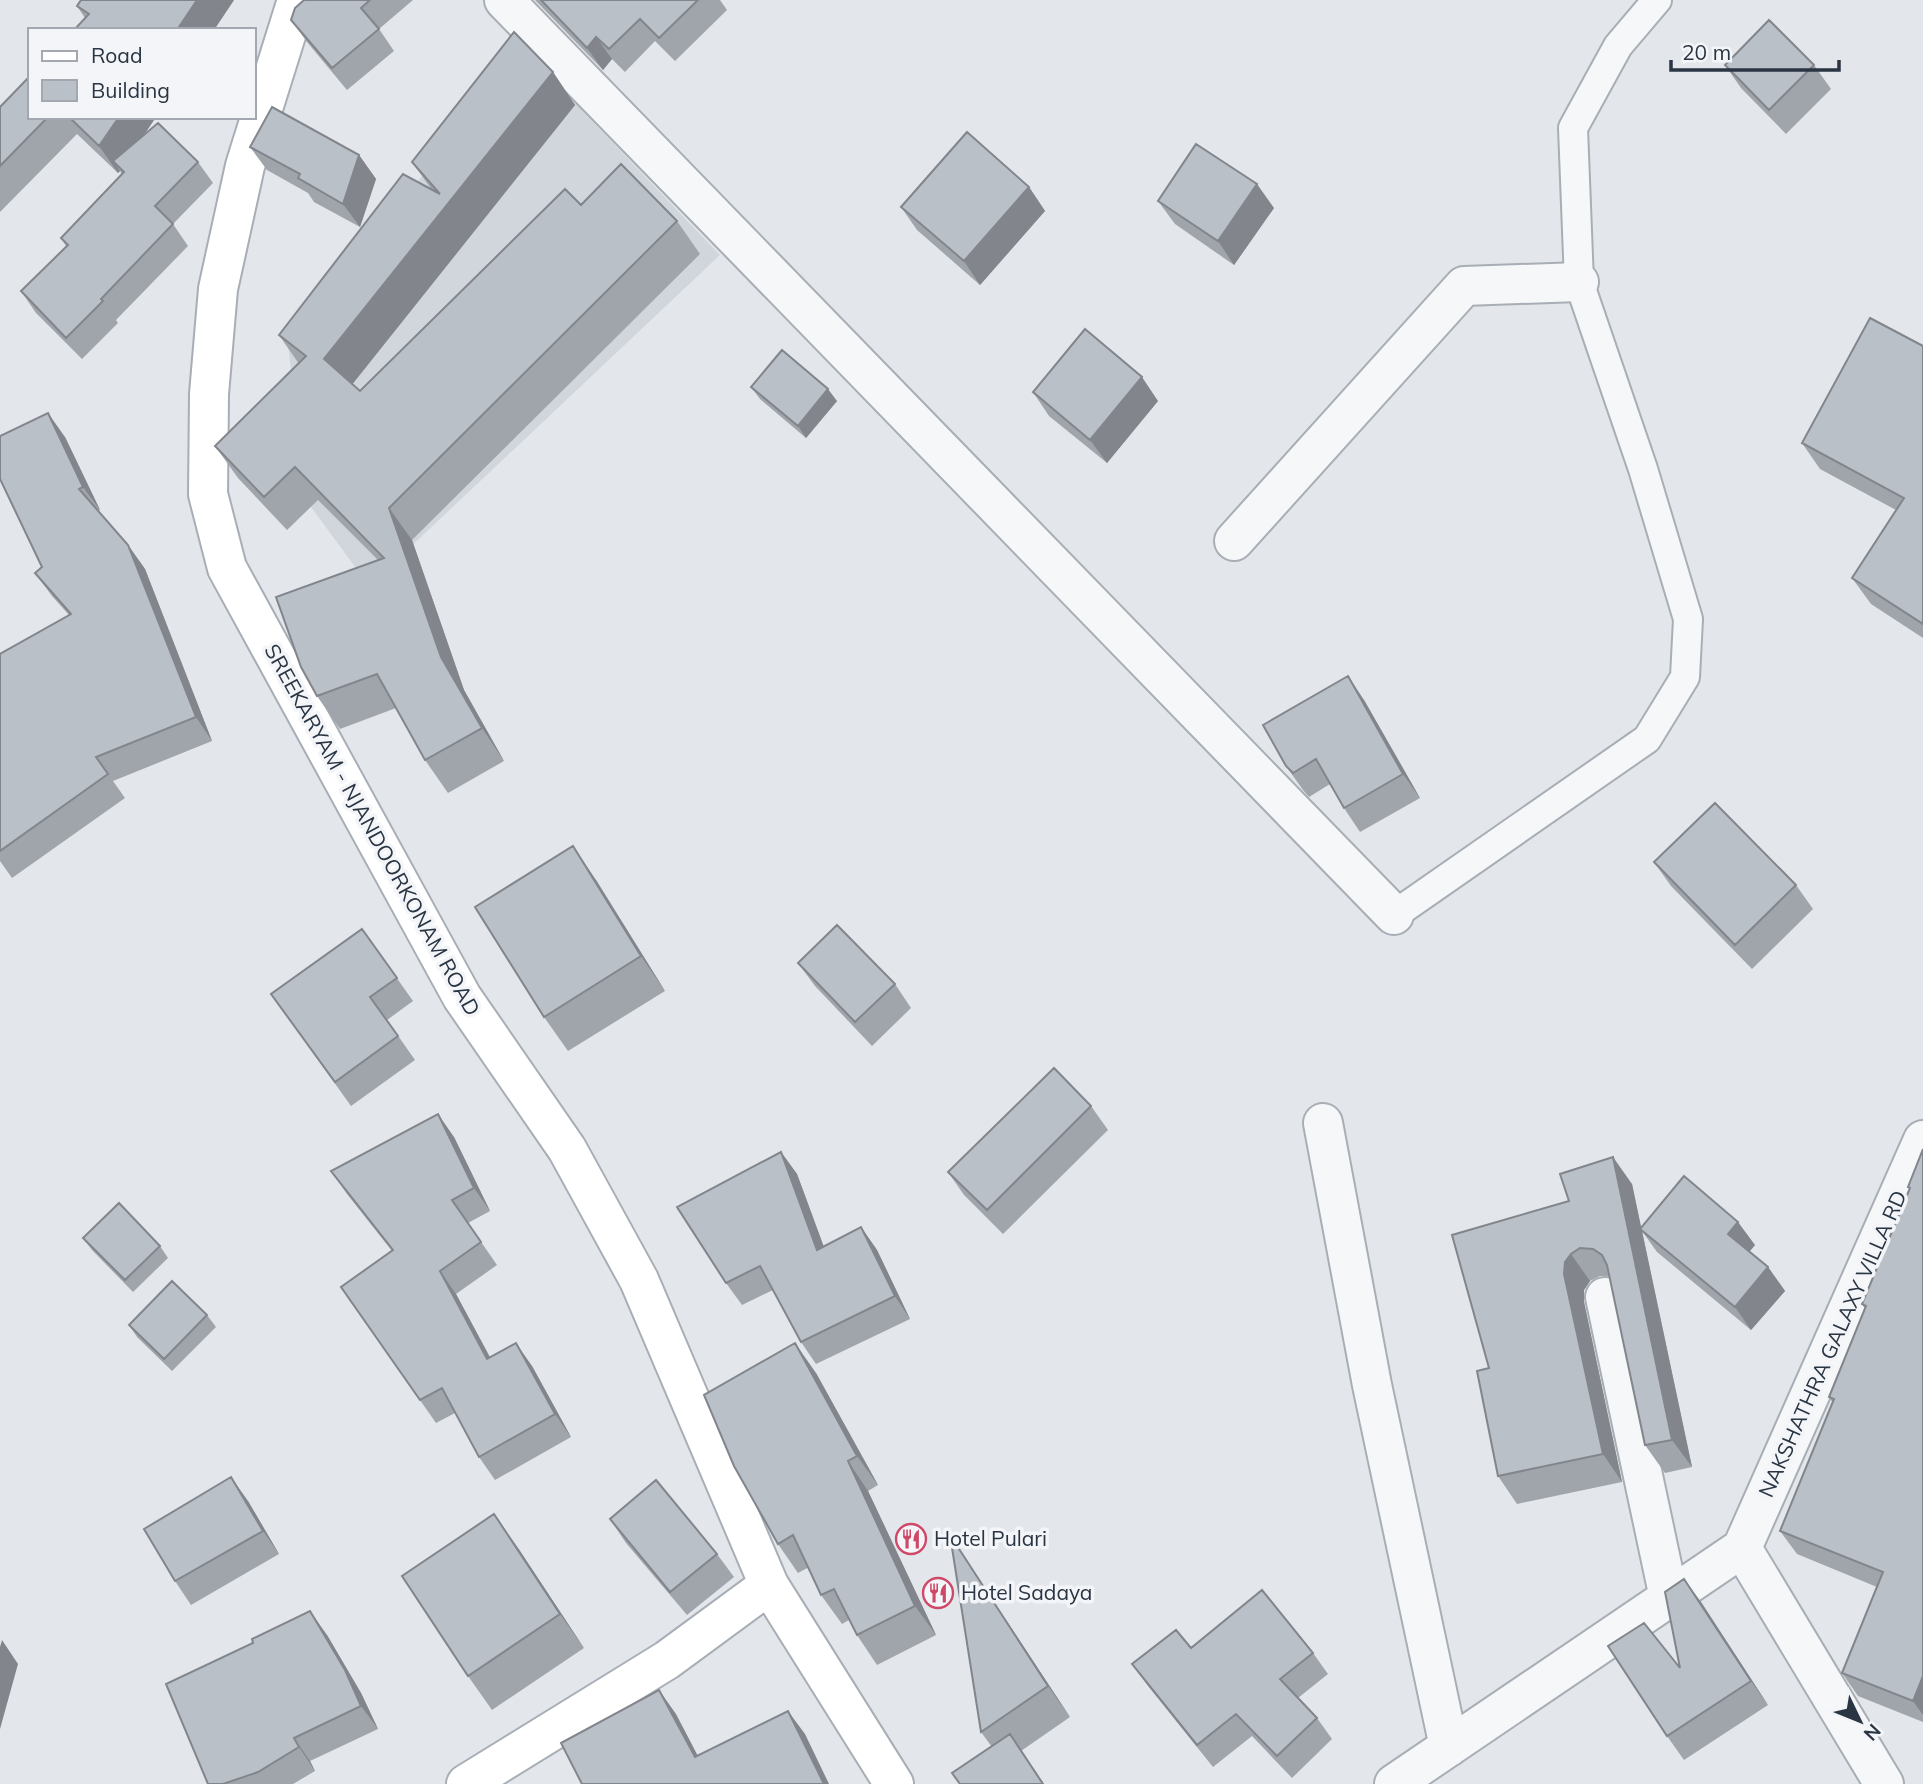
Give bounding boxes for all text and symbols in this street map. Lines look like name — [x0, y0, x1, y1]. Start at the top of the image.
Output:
legend — [28, 28, 256, 119]
scale bar — [1671, 28, 1839, 72]
text: 20 m — [1682, 39, 1731, 65]
text: Road — [91, 42, 142, 68]
text: Building — [91, 77, 170, 103]
street label: SREEKARYAM - NJANDOORKONAM ROAD — [259, 639, 486, 1020]
street label: NAKSHATHRA GALAXY VILLA RD — [1752, 1186, 1912, 1501]
restaurant icon: Hotel Pulari — [894, 1522, 928, 1556]
place label: Hotel Pulari — [934, 1525, 1047, 1551]
restaurant icon: Hotel Sadaya — [921, 1576, 955, 1610]
place label: Hotel Sadaya — [961, 1579, 1092, 1605]
north arrow — [1825, 1686, 1895, 1756]
text: N — [1859, 1719, 1886, 1746]

